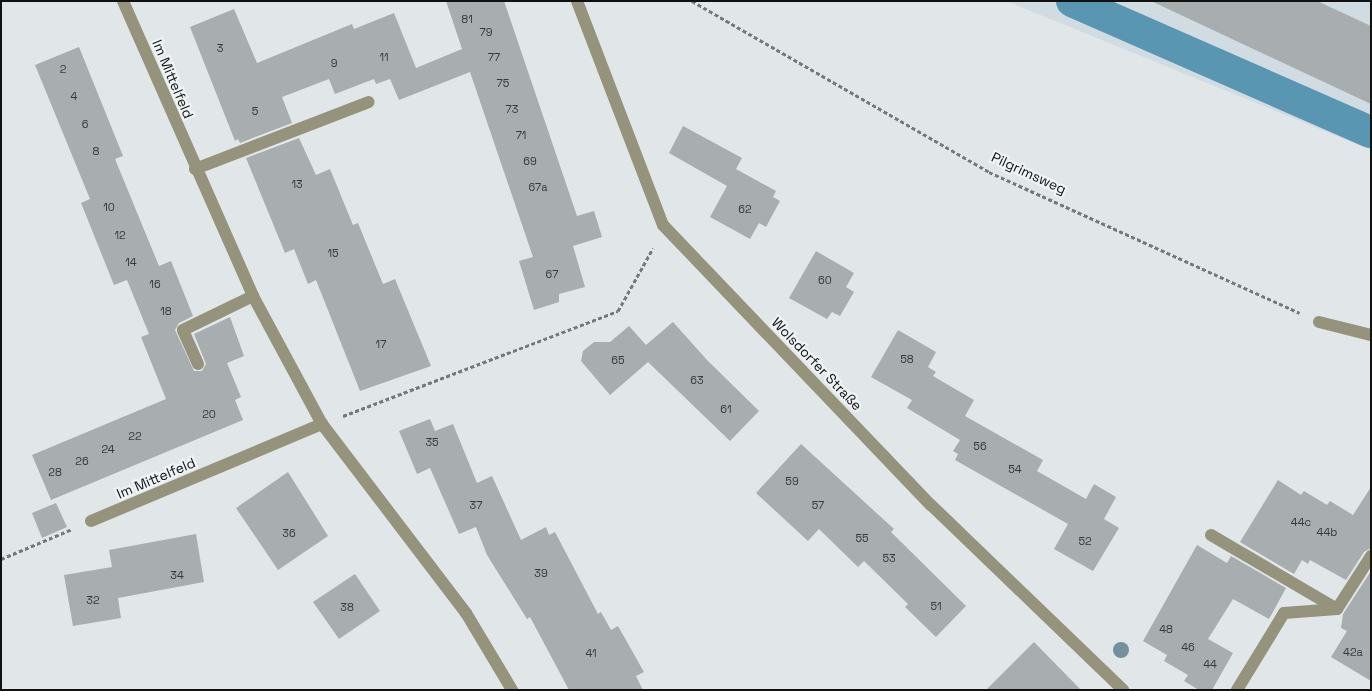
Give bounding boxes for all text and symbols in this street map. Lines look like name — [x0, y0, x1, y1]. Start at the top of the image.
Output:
house number: 81 — [461, 12, 473, 26]
house number: 79 — [480, 25, 492, 39]
street label: Im Mittelfeld — [149, 37, 197, 121]
house number: 3 — [217, 41, 223, 55]
house number: 11 — [379, 50, 389, 64]
house number: 77 — [488, 50, 500, 64]
house number: 9 — [331, 56, 337, 70]
house number: 2 — [60, 62, 66, 76]
house number: 75 — [497, 76, 509, 90]
house number: 4 — [71, 89, 77, 103]
house number: 73 — [506, 102, 518, 116]
house number: 5 — [252, 104, 258, 118]
house number: 6 — [82, 117, 88, 131]
house number: 71 — [516, 128, 526, 142]
house number: 8 — [93, 144, 99, 158]
street label: Pilgrimsweg — [989, 148, 1069, 198]
house number: 69 — [523, 154, 537, 168]
house number: 13 — [291, 177, 303, 191]
house number: 67a — [528, 180, 548, 194]
house number: 10 — [103, 200, 115, 214]
house number: 62 — [738, 202, 752, 216]
house number: 12 — [114, 228, 126, 242]
house number: 15 — [327, 246, 339, 260]
house number: 14 — [125, 255, 137, 269]
house number: 67 — [546, 267, 558, 281]
house number: 60 — [818, 273, 832, 287]
house number: 16 — [149, 277, 161, 291]
house number: 18 — [160, 304, 172, 318]
street label: Wolsdorfer Straße — [768, 314, 866, 414]
house number: 17 — [376, 337, 386, 351]
house number: 58 — [900, 352, 914, 366]
house number: 65 — [611, 353, 625, 367]
house number: 63 — [690, 373, 704, 387]
house number: 61 — [720, 402, 732, 416]
house number: 20 — [202, 407, 216, 421]
house number: 22 — [128, 429, 142, 443]
house number: 35 — [425, 435, 439, 449]
house number: 56 — [973, 439, 987, 453]
house number: 24 — [101, 442, 115, 456]
house number: 26 — [75, 454, 89, 468]
street label: Im Mittelfeld — [114, 454, 198, 502]
house number: 54 — [1008, 462, 1022, 476]
house number: 28 — [48, 465, 62, 479]
house number: 59 — [785, 474, 799, 488]
house number: 37 — [470, 498, 482, 512]
house number: 57 — [812, 498, 824, 512]
house number: 44c — [1291, 515, 1311, 529]
house number: 44b — [1317, 525, 1337, 539]
house number: 36 — [282, 526, 296, 540]
house number: 55 — [855, 531, 869, 545]
house number: 52 — [1078, 534, 1092, 548]
house number: 53 — [882, 551, 896, 565]
house number: 39 — [534, 566, 548, 580]
house number: 34 — [170, 568, 184, 582]
house number: 32 — [86, 593, 100, 607]
house number: 51 — [930, 599, 942, 613]
house number: 38 — [340, 600, 354, 614]
house number: 48 — [1159, 622, 1173, 636]
house number: 46 — [1181, 640, 1195, 654]
house number: 42a — [1343, 645, 1363, 659]
house number: 41 — [585, 646, 597, 660]
house number: 44 — [1203, 657, 1217, 671]

